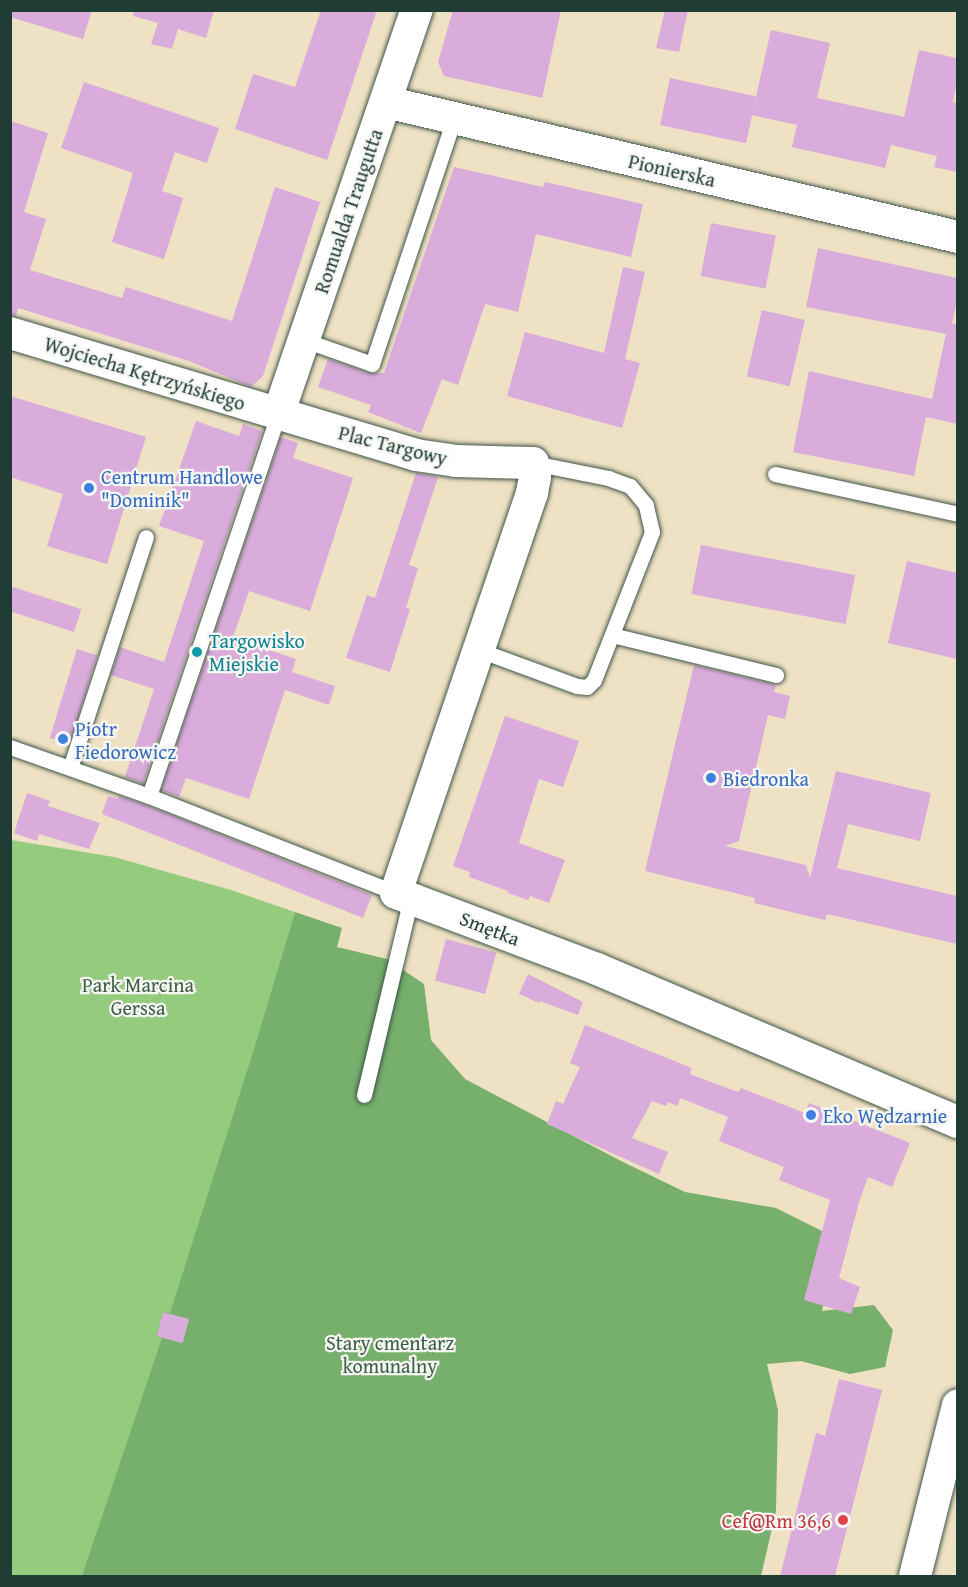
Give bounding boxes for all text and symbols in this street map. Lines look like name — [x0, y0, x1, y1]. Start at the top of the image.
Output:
street label: Romualda Traugutta — [309, 126, 387, 296]
street label: Pionierska — [626, 148, 718, 192]
street label: Wojciecha Kętrzyńskiego — [42, 331, 248, 415]
street label: Plac Targowy — [336, 420, 450, 470]
place label: Centrum Handlowe "Dominik" — [101, 464, 263, 511]
marker: Centrum Handlowe "Dominik" — [82, 481, 96, 495]
place label: Targowisko Miejskie — [209, 628, 305, 675]
marker: Targowisko Miejskie — [190, 645, 204, 659]
place label: Piotr Fiedorowicz — [75, 716, 176, 763]
marker: Piotr Fiedorowicz — [56, 732, 70, 746]
place label: Biedronka — [723, 766, 809, 790]
marker: Biedronka — [704, 771, 718, 785]
street label: Smętka — [457, 906, 523, 950]
park label: Park Marcina Gerssa — [82, 972, 194, 1019]
place label: Eko Wędzarnie — [823, 1103, 947, 1127]
marker: Eko Wędzarnie — [804, 1108, 818, 1122]
park label: Stary cmentarz komunalny — [326, 1331, 454, 1378]
place label: Cef@Rm 36,6 — [722, 1508, 831, 1532]
marker: Cef@Rm 36,6 — [836, 1513, 850, 1527]

